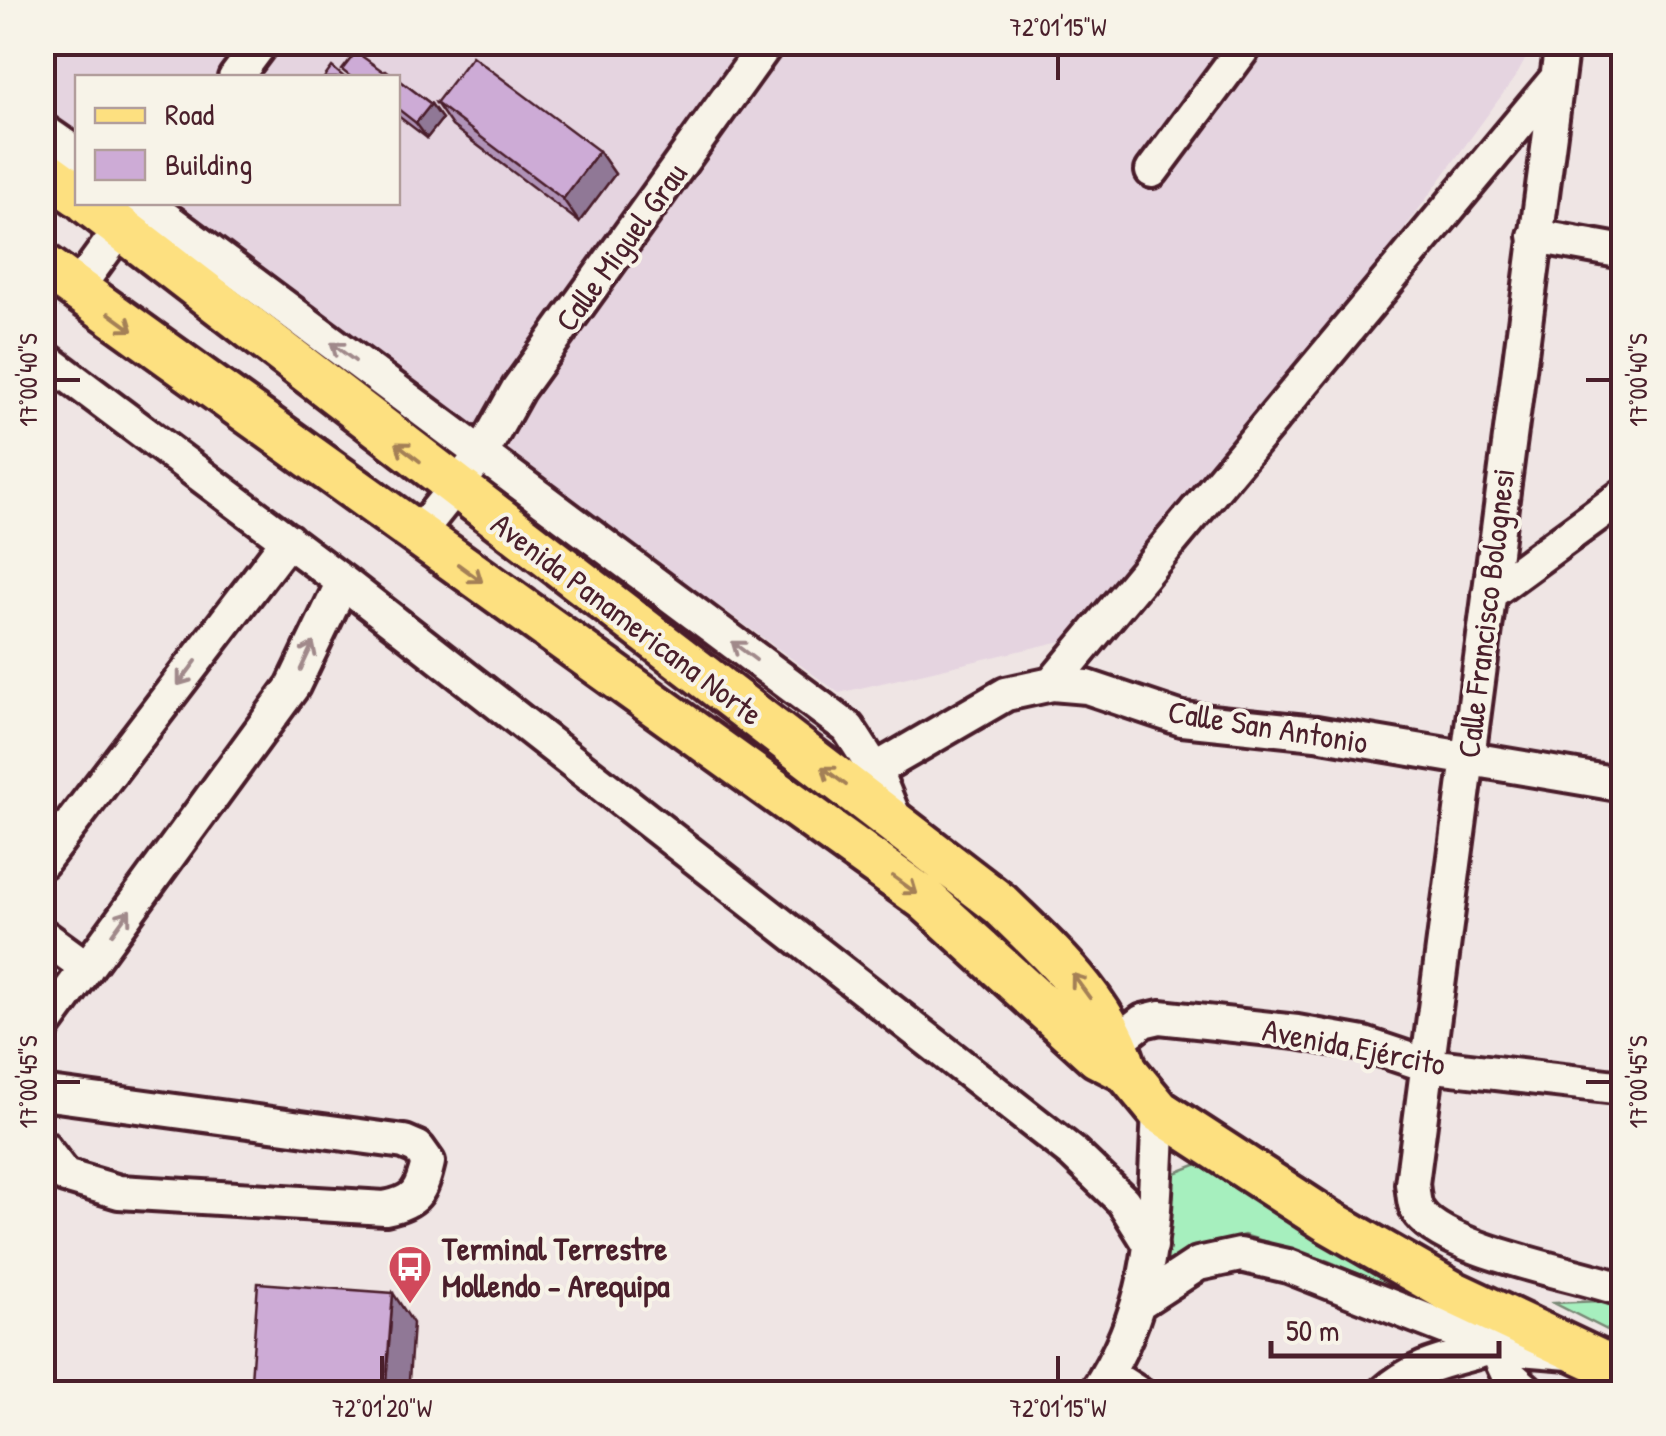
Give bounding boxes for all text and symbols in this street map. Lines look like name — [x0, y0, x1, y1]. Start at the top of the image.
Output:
text: 72°01'15"W — [1010, 10, 1107, 44]
legend — [75, 75, 400, 205]
text: Road — [165, 94, 214, 134]
text: Building — [165, 144, 252, 184]
street label: Calle Miguel Grau — [545, 153, 697, 340]
one-way arrow — [107, 311, 134, 332]
text: 17°00'40"S — [11, 333, 45, 427]
text: 17°00'40"S — [1621, 333, 1655, 427]
one-way arrow — [330, 342, 357, 363]
one-way arrow — [396, 441, 422, 463]
street label: Calle Francisco Bolognesi — [1446, 466, 1525, 760]
street label: Avenida Panamericana Norte — [483, 502, 772, 735]
one-way arrow — [456, 562, 483, 583]
one-way arrow — [731, 641, 758, 662]
one-way arrow — [298, 642, 317, 672]
one-way arrow — [176, 659, 197, 686]
street label: Calle San Antonio — [1165, 690, 1371, 764]
one-way arrow — [821, 765, 848, 786]
one-way arrow — [891, 874, 918, 895]
one-way arrow — [110, 909, 131, 936]
one-way arrow — [1070, 973, 1091, 1000]
street label: Avenida Ejército — [1259, 1008, 1449, 1085]
text: 17°00'45"S — [11, 1036, 45, 1128]
text: 17°00'45"S — [1621, 1036, 1655, 1128]
place label: Terminal Terrestre Mollendo - Arequipa — [441, 1227, 670, 1308]
bus stop icon: Terminal Terrestre Mollendo - Arequipa — [387, 1244, 433, 1305]
scale bar — [1271, 1296, 1498, 1358]
text: 50 m — [1286, 1310, 1339, 1350]
text: 72°01'20"W — [332, 1391, 433, 1425]
text: 72°01'15"W — [1010, 1391, 1107, 1425]

